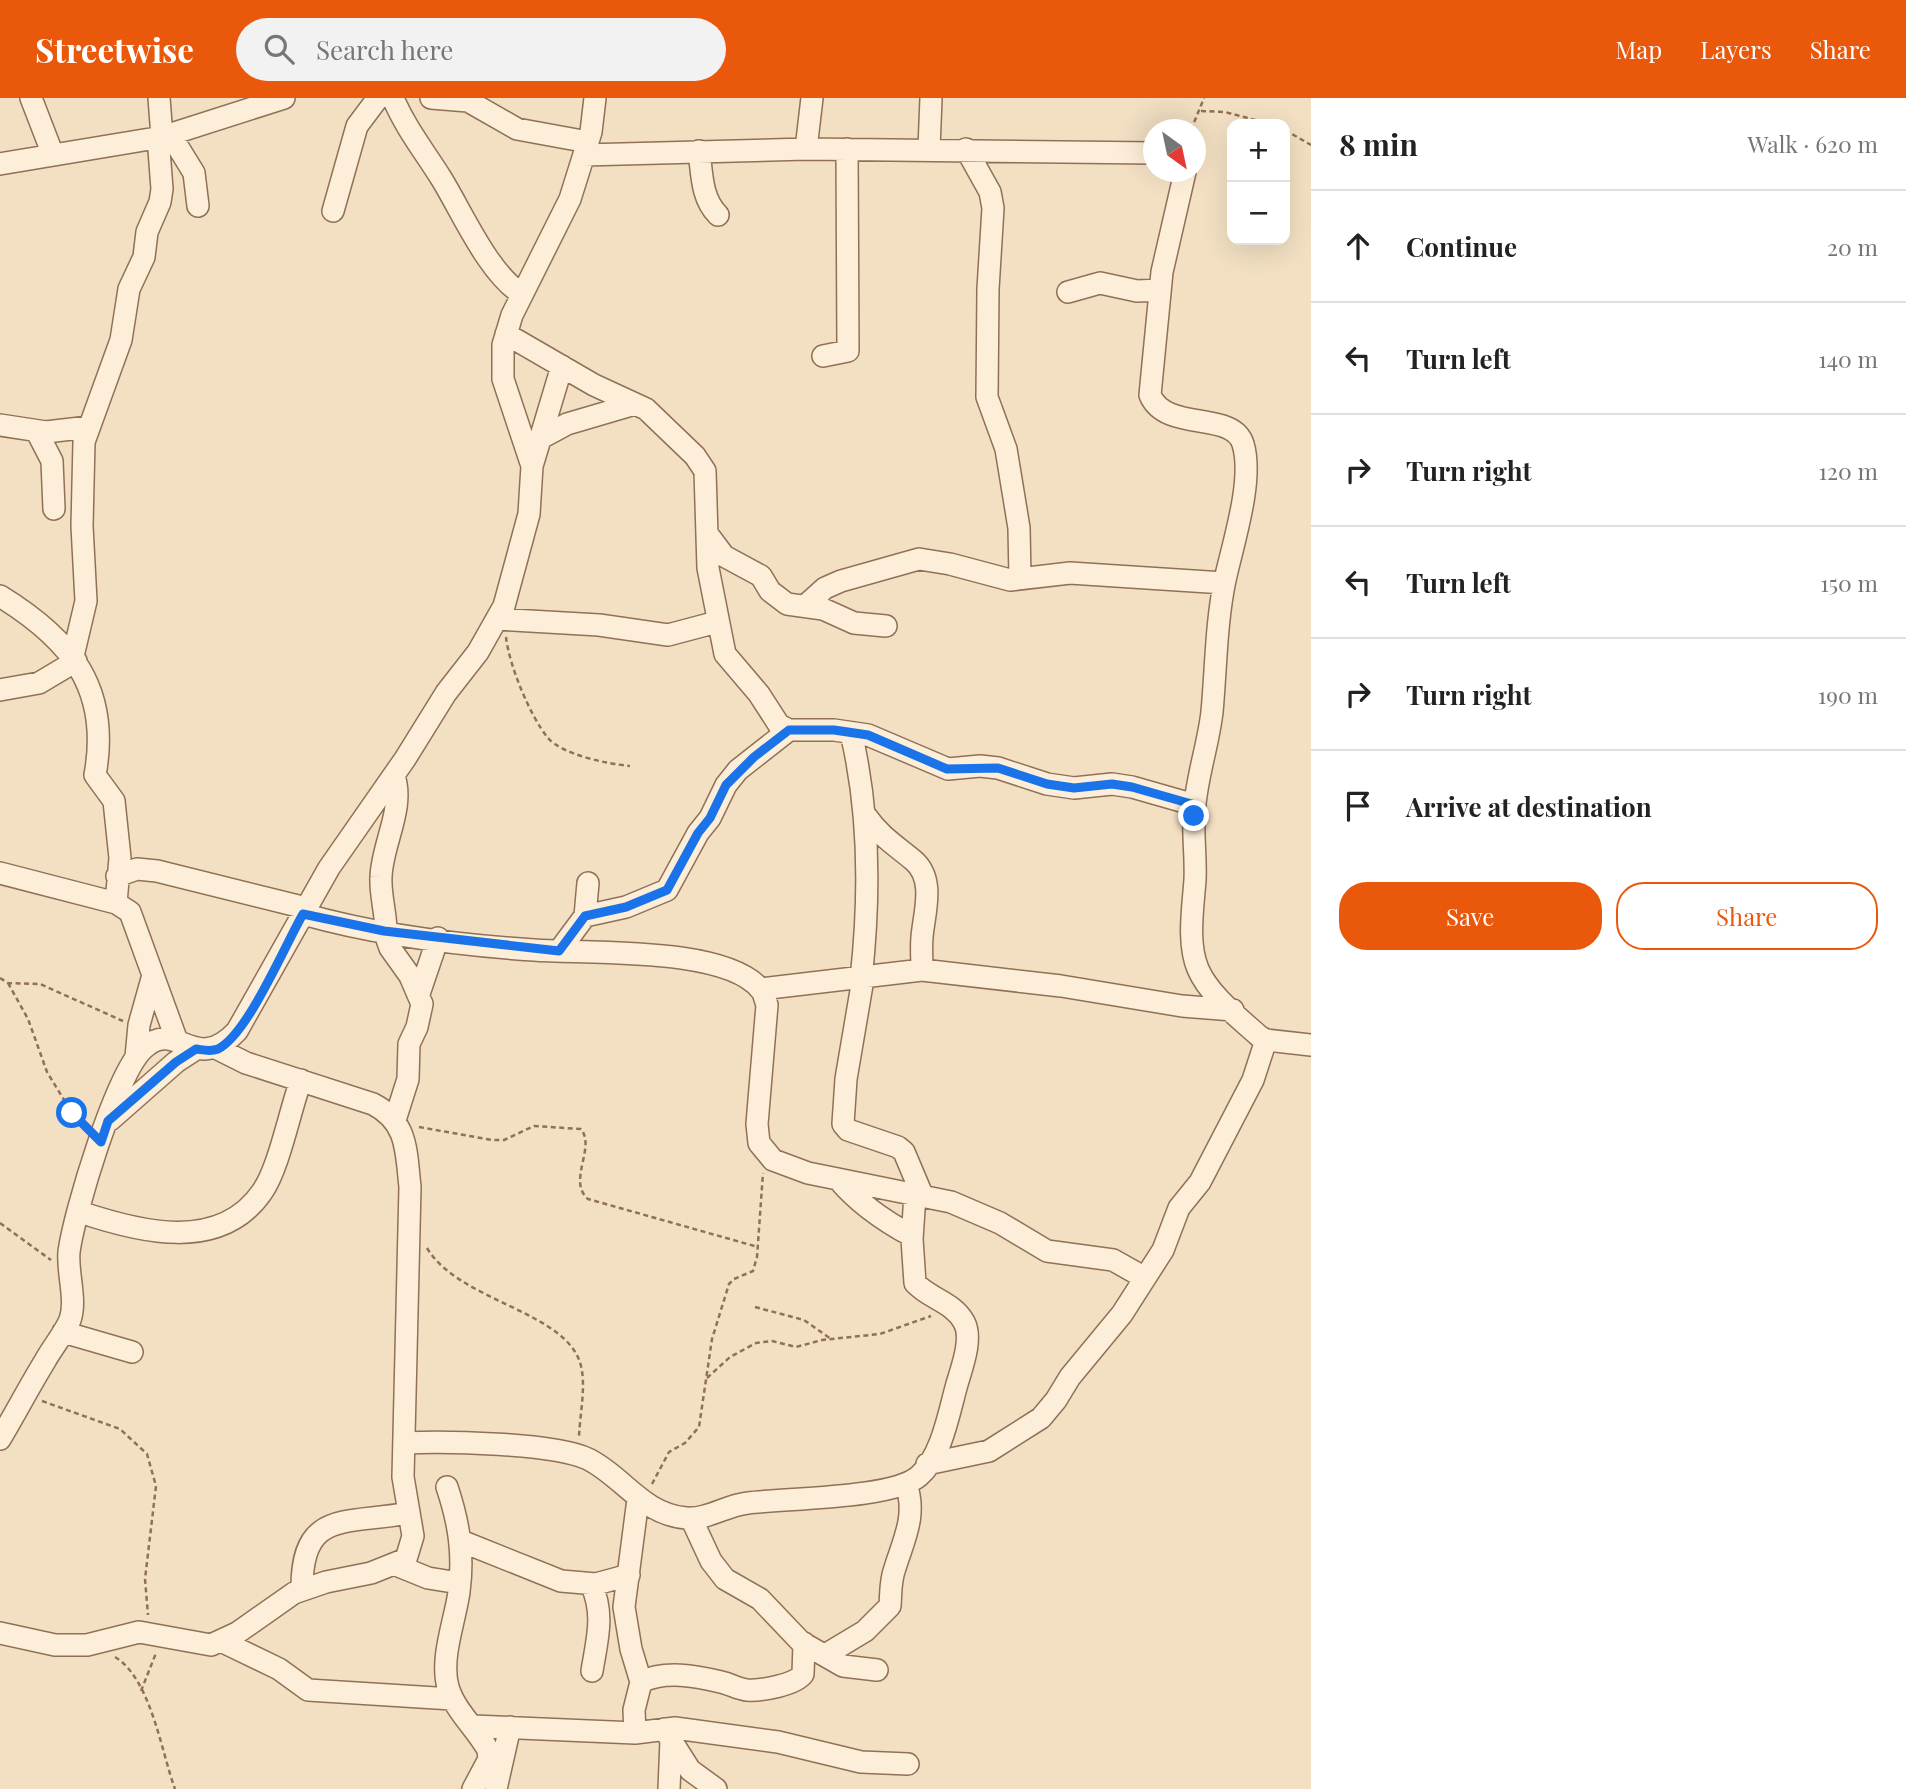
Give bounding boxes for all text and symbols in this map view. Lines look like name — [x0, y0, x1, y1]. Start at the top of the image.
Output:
search box — [236, 18, 726, 81]
text: Streetwise — [35, 27, 194, 71]
icon: search — [260, 30, 298, 68]
text: Search here — [316, 32, 453, 67]
text: Map — [1616, 33, 1662, 65]
text: Layers — [1700, 33, 1772, 65]
text: Share — [1810, 33, 1871, 65]
north arrow — [1143, 119, 1206, 182]
map controls — [1227, 119, 1290, 245]
button: + — [1227, 119, 1290, 182]
text: 8 min — [1339, 124, 1418, 164]
text: Walk · 620 m — [1748, 128, 1878, 159]
button: − — [1227, 182, 1290, 245]
icon: ahead — [1339, 227, 1377, 265]
text: Continue — [1406, 229, 1517, 264]
text: 20 m — [1827, 231, 1878, 262]
icon: left — [1339, 339, 1377, 377]
text: Turn left — [1406, 341, 1511, 376]
text: 140 m — [1818, 343, 1878, 374]
icon: right — [1339, 451, 1377, 489]
text: Turn right — [1406, 453, 1532, 488]
text: 120 m — [1819, 455, 1878, 486]
icon: left — [1339, 563, 1377, 601]
text: Turn left — [1406, 565, 1511, 600]
text: 150 m — [1820, 567, 1878, 598]
icon: right — [1339, 675, 1377, 713]
text: Turn right — [1406, 677, 1532, 712]
text: 190 m — [1818, 679, 1878, 710]
icon: arrive — [1339, 787, 1377, 825]
text: Arrive at destination — [1406, 789, 1652, 824]
route end — [1178, 800, 1209, 831]
button: Save — [1339, 882, 1602, 950]
button: Share — [1616, 882, 1878, 950]
route start — [56, 1097, 87, 1128]

